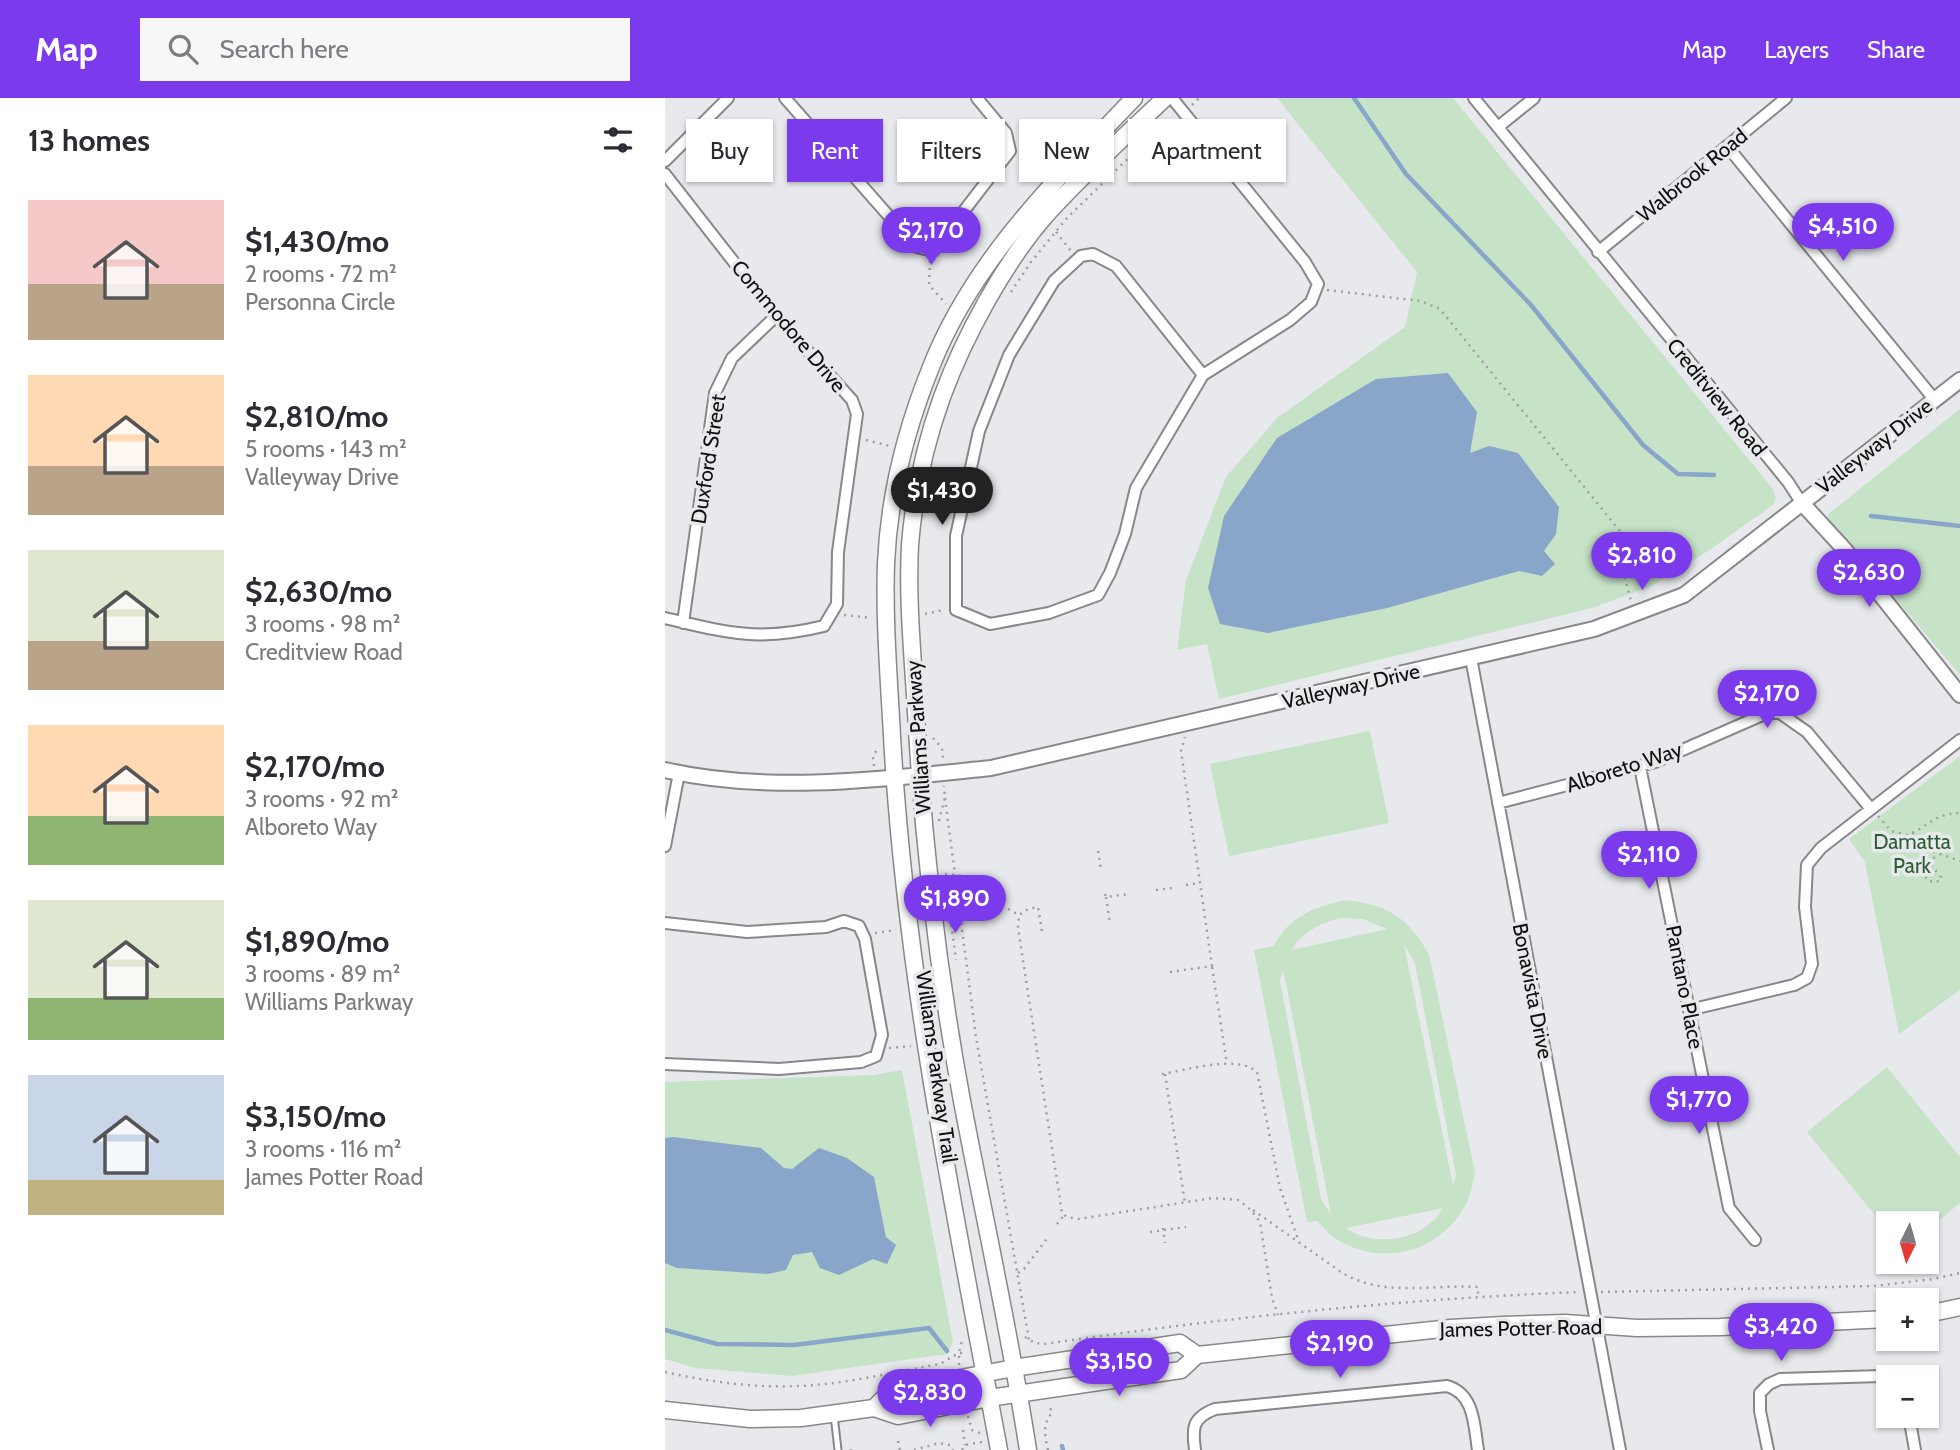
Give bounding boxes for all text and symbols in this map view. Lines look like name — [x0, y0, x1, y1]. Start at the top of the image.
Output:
search box — [140, 18, 630, 81]
text: Map — [35, 29, 98, 69]
icon: search — [164, 30, 202, 68]
text: Search here — [220, 33, 349, 65]
text: Map — [1682, 35, 1726, 64]
text: Layers — [1764, 35, 1829, 64]
text: Share — [1867, 35, 1925, 64]
chip: Buy — [686, 119, 773, 182]
chip: Rent — [787, 119, 883, 182]
chip: Filters — [897, 119, 1005, 182]
chip: New — [1019, 119, 1114, 182]
chip: Apartment — [1128, 119, 1286, 182]
icon: filters — [599, 121, 637, 159]
text: 13 homes — [28, 122, 150, 159]
street label: Walbrook Road — [1632, 123, 1752, 227]
pin: $4,510 — [1786, 204, 1900, 263]
pin: $2,170 — [874, 208, 988, 267]
text: $4,510 — [1808, 212, 1878, 240]
text: $2,170 — [898, 216, 964, 244]
text: $1,430/mo — [245, 223, 389, 260]
icon: home — [84, 228, 168, 312]
street label: Commodore Drive — [726, 255, 852, 397]
text: 2 rooms · 72 m² — [245, 260, 397, 288]
text: Personna Circle — [245, 288, 395, 316]
street label: Creditview Road — [1662, 333, 1772, 461]
street label: Duxford Street — [685, 392, 731, 526]
street label: Valleyway Drive — [1811, 393, 1937, 499]
text: $2,810/mo — [245, 398, 388, 435]
icon: home — [84, 403, 168, 487]
text: 5 rooms · 143 m² — [245, 435, 407, 463]
text: Valleyway Drive — [245, 463, 399, 491]
pin: $1,430 — [885, 468, 999, 527]
text: $1,430 — [907, 476, 977, 504]
pin: $2,810 — [1585, 532, 1699, 592]
text: $2,810 — [1607, 541, 1677, 569]
pin: $2,630 — [1812, 550, 1926, 609]
text: $2,630 — [1833, 558, 1905, 586]
text: $2,630/mo — [245, 573, 392, 610]
icon: home — [84, 578, 168, 662]
text: 3 rooms · 98 m² — [245, 610, 400, 638]
text: Creditview Road — [245, 638, 403, 666]
street label: Valleyway Drive — [1280, 658, 1422, 714]
street label: Williams Parkway — [900, 659, 936, 815]
pin: $2,170 — [1710, 670, 1824, 730]
text: $2,170 — [1734, 679, 1800, 707]
street label: Alboreto Way — [1563, 736, 1686, 798]
text: $2,170/mo — [245, 748, 385, 785]
icon: home — [84, 753, 168, 837]
text: 3 rooms · 92 m² — [245, 785, 399, 813]
text: Alboreto Way — [245, 813, 377, 841]
park label: Damatta Park — [1873, 829, 1951, 878]
pin: $2,110 — [1592, 832, 1706, 891]
text: $2,110 — [1617, 840, 1681, 868]
pin: $1,890 — [898, 876, 1012, 935]
text: $1,890 — [920, 884, 990, 912]
street label: Bonavista Drive — [1508, 921, 1558, 1061]
text: $1,890/mo — [245, 923, 389, 960]
street label: Pantano Place — [1661, 923, 1709, 1051]
icon: home — [84, 928, 168, 1012]
text: 3 rooms · 89 m² — [245, 960, 400, 988]
street label: Williams Parkway Trail — [911, 969, 963, 1165]
text: Williams Parkway — [245, 988, 413, 1016]
pin: $1,770 — [1642, 1076, 1756, 1136]
text: $1,770 — [1666, 1085, 1732, 1113]
text: $3,150/mo — [245, 1098, 386, 1135]
icon: home — [84, 1103, 168, 1187]
text: 3 rooms · 116 m² — [245, 1135, 401, 1163]
text: James Potter Road — [245, 1163, 423, 1191]
north arrow — [1876, 1211, 1939, 1274]
map controls — [1876, 1211, 1939, 1428]
button: + — [1876, 1288, 1939, 1351]
pin: $3,420 — [1724, 1304, 1838, 1363]
text: $3,420 — [1744, 1312, 1818, 1340]
street label: James Potter Road — [1438, 1314, 1603, 1342]
pin: $2,190 — [1283, 1320, 1397, 1380]
text: $2,190 — [1306, 1329, 1374, 1357]
pin: $3,150 — [1062, 1338, 1176, 1398]
text: $3,150 — [1085, 1347, 1153, 1375]
button: − — [1876, 1365, 1939, 1428]
pin: $2,830 — [873, 1370, 987, 1429]
text: $2,830 — [893, 1378, 967, 1406]

